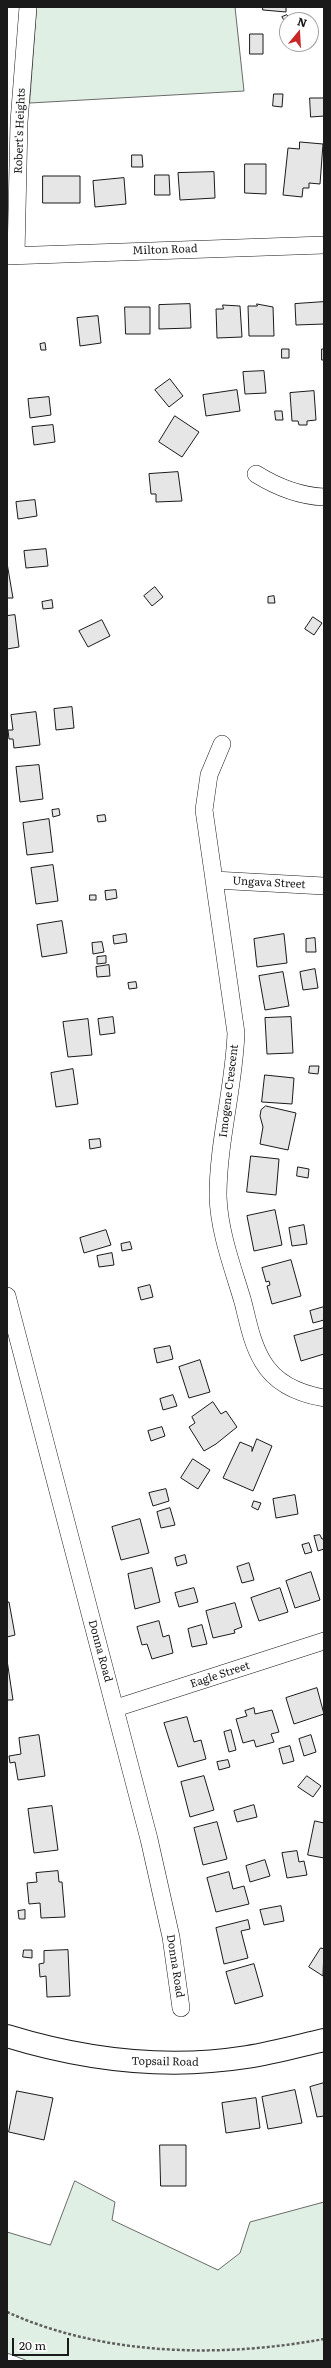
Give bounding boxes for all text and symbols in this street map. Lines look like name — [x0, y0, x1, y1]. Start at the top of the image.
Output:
north arrow — [279, 12, 319, 52]
text: N — [296, 13, 309, 31]
street label: Robert's Heights — [12, 88, 28, 174]
street label: Milton Road — [132, 242, 198, 258]
street label: Ungava Street — [232, 874, 306, 892]
street label: Imogene Crescent — [217, 1044, 241, 1138]
street label: Donna Road — [85, 1618, 115, 1684]
street label: Eagle Street — [189, 1659, 251, 1691]
street label: Donna Road — [163, 1933, 187, 1999]
street label: Topsail Road — [131, 2055, 199, 2069]
scale bar — [14, 2330, 71, 2356]
text: 20 m — [19, 2336, 46, 2354]

